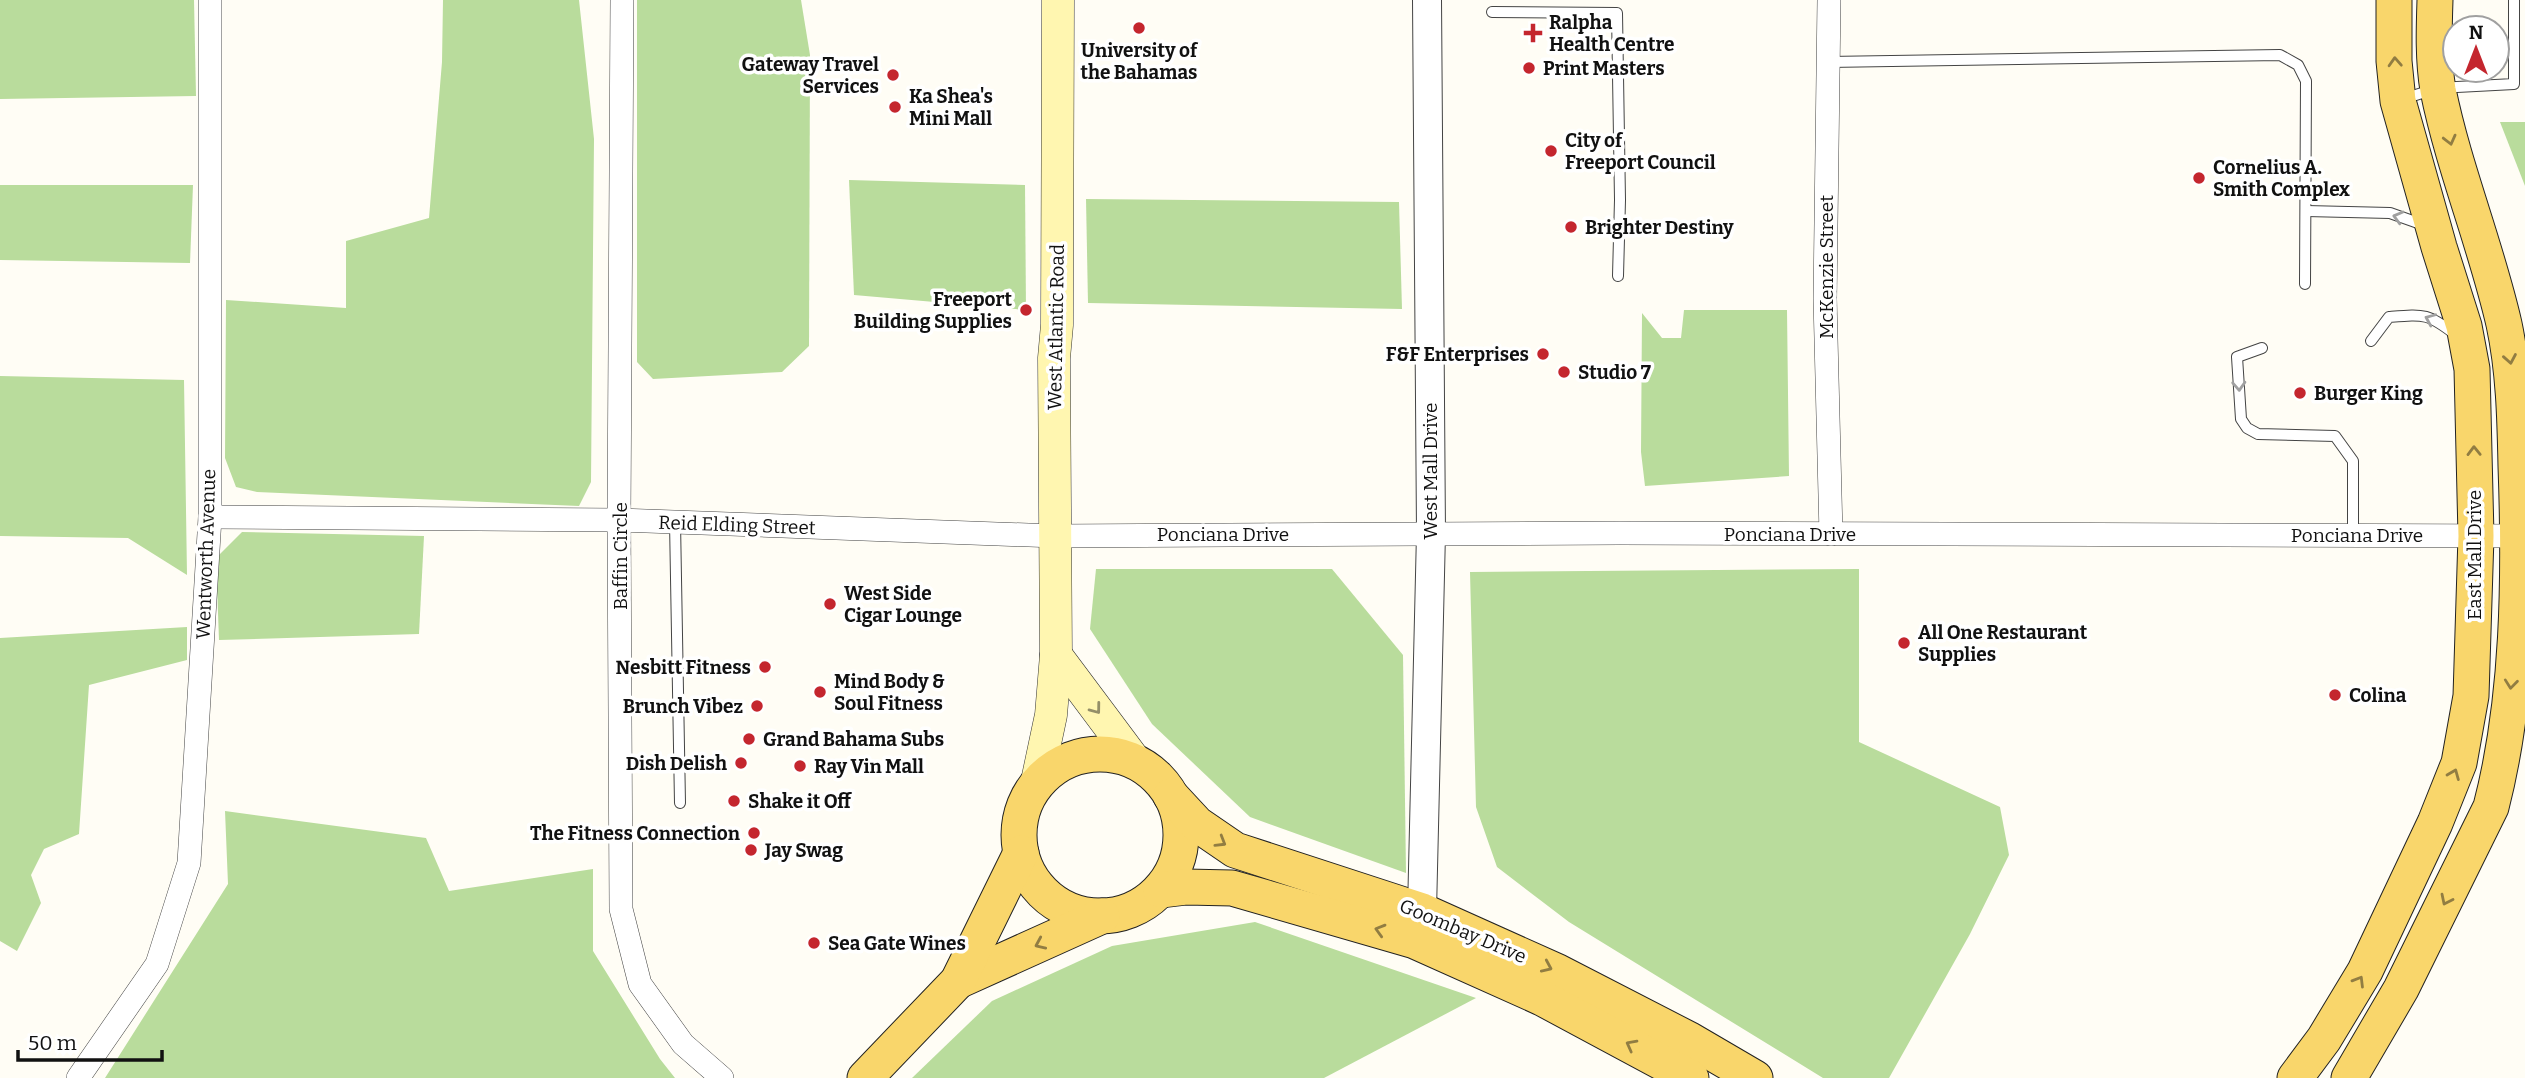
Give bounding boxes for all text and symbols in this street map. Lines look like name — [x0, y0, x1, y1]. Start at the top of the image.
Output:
place label: Ralpha Health Centre — [1549, 11, 1674, 56]
north arrow — [2441, 14, 2511, 84]
marker: University of the Bahamas — [1131, 20, 1147, 36]
text: N — [2469, 21, 2484, 44]
marker: Ralpha Health Centre — [1523, 23, 1543, 43]
place label: University of the Bahamas — [1081, 39, 1199, 84]
place label: Gateway Travel Services — [742, 53, 879, 98]
one-way arrow — [2387, 56, 2402, 67]
place label: Print Masters — [1543, 57, 1665, 80]
marker: Print Masters — [1521, 60, 1537, 76]
marker: Gateway Travel Services — [885, 67, 901, 83]
place label: Ka Shea's Mini Mall — [909, 85, 993, 130]
marker: Ka Shea's Mini Mall — [887, 99, 903, 115]
place label: City of Freeport Council — [1565, 129, 1716, 174]
one-way arrow — [2442, 134, 2456, 146]
marker: City of Freeport Council — [1543, 143, 1559, 159]
place label: Cornelius A. Smith Complex — [2213, 156, 2350, 201]
marker: Cornelius A. Smith Complex — [2191, 170, 2207, 186]
street label: McKenzie Street — [1815, 195, 1838, 339]
one-way arrow — [2392, 210, 2404, 225]
place label: Brighter Destiny — [1585, 216, 1734, 239]
marker: Brighter Destiny — [1563, 219, 1579, 235]
street label: West Atlantic Road — [1043, 244, 1069, 410]
place label: Freeport Building Supplies — [854, 288, 1012, 333]
marker: Freeport Building Supplies — [1018, 302, 1034, 318]
one-way arrow — [2425, 313, 2437, 327]
place label: F&F Enterprises — [1386, 343, 1529, 366]
marker: F&F Enterprises — [1535, 346, 1551, 362]
one-way arrow — [2502, 353, 2517, 365]
place label: Studio 7 — [1578, 361, 1651, 384]
marker: Studio 7 — [1556, 364, 1572, 380]
one-way arrow — [2231, 381, 2246, 392]
place label: Burger King — [2314, 382, 2423, 405]
marker: Burger King — [2292, 385, 2308, 401]
street label: West Mall Drive — [1419, 403, 1442, 539]
one-way arrow — [2466, 445, 2482, 455]
street label: Wentworth Avenue — [192, 468, 220, 640]
street label: East Mall Drive — [2463, 490, 2486, 620]
street label: Baffin Circle — [609, 502, 632, 610]
street label: Reid Elding Street — [658, 511, 816, 539]
street label: Ponciana Drive — [1157, 523, 1289, 546]
street label: Ponciana Drive — [1724, 523, 1856, 546]
street label: Ponciana Drive — [2291, 524, 2423, 547]
place label: West Side Cigar Lounge — [844, 582, 962, 627]
marker: West Side Cigar Lounge — [822, 596, 838, 612]
place label: All One Restaurant Supplies — [1918, 621, 2088, 666]
marker: All One Restaurant Supplies — [1896, 635, 1912, 651]
place label: Nesbitt Fitness — [616, 656, 751, 679]
marker: Nesbitt Fitness — [757, 659, 773, 675]
place label: Mind Body & Soul Fitness — [834, 670, 945, 715]
one-way arrow — [2504, 679, 2519, 690]
marker: Mind Body & Soul Fitness — [812, 684, 828, 700]
place label: Colina — [2349, 684, 2407, 707]
marker: Colina — [2327, 687, 2343, 703]
place label: Brunch Vibez — [623, 695, 743, 718]
marker: Brunch Vibez — [749, 698, 765, 714]
one-way arrow — [1088, 701, 1100, 713]
place label: Grand Bahama Subs — [763, 728, 944, 751]
marker: Grand Bahama Subs — [741, 731, 757, 747]
place label: Dish Delish — [626, 752, 727, 775]
marker: Dish Delish — [733, 755, 749, 771]
place label: Ray Vin Mall — [814, 755, 924, 778]
marker: Ray Vin Mall — [792, 758, 808, 774]
one-way arrow — [2446, 769, 2460, 781]
place label: Shake it Off — [748, 790, 852, 813]
marker: Shake it Off — [726, 793, 742, 809]
place label: The Fitness Connection — [530, 822, 741, 845]
marker: The Fitness Connection — [746, 825, 762, 841]
one-way arrow — [1214, 833, 1227, 846]
place label: Jay Swag — [764, 839, 843, 862]
marker: Jay Swag — [743, 842, 759, 858]
one-way arrow — [2440, 893, 2454, 905]
street label: Goombay Drive — [1396, 894, 1530, 968]
one-way arrow — [1374, 924, 1386, 939]
place label: Sea Gate Wines — [828, 932, 966, 955]
marker: Sea Gate Wines — [806, 935, 822, 951]
one-way arrow — [1035, 936, 1047, 950]
one-way arrow — [1540, 959, 1552, 973]
one-way arrow — [2351, 975, 2364, 988]
scale bar — [18, 1018, 161, 1062]
text: 50 m — [28, 1030, 77, 1056]
one-way arrow — [1626, 1040, 1638, 1053]

